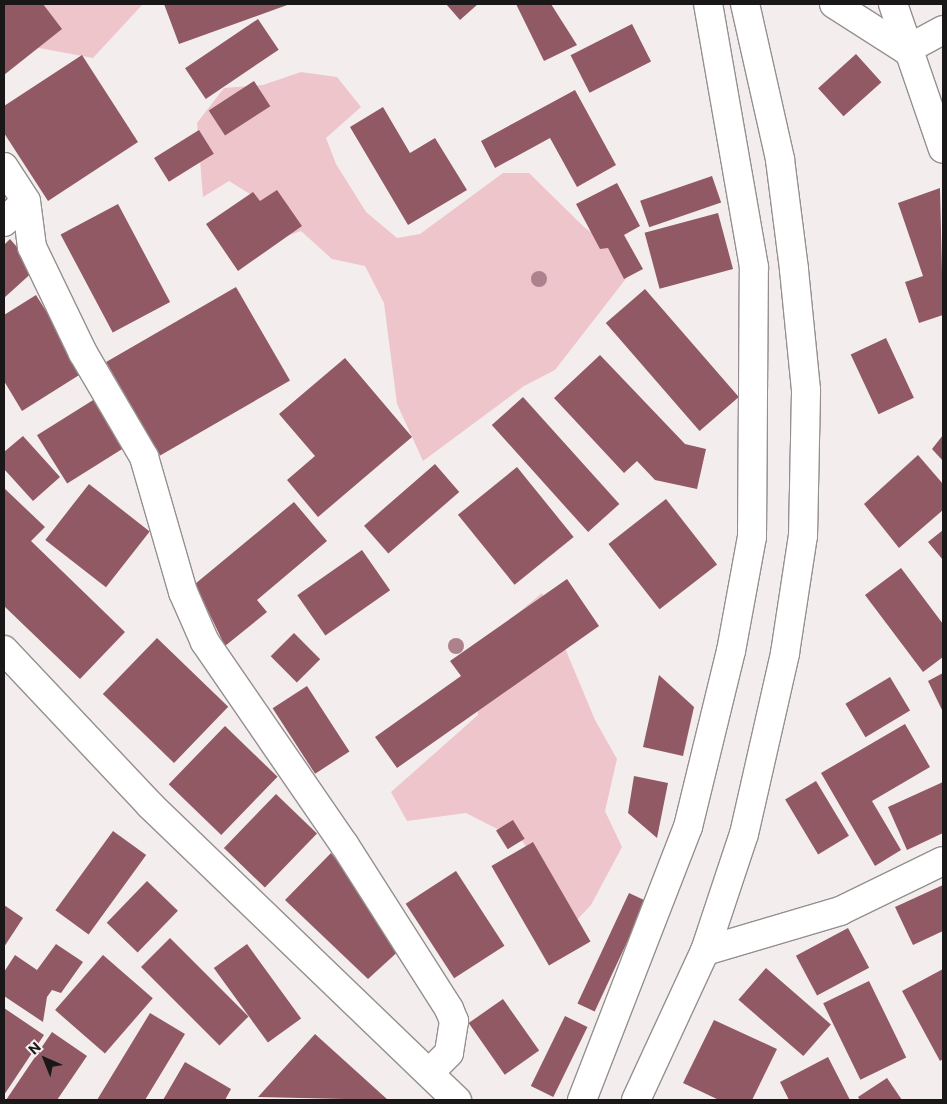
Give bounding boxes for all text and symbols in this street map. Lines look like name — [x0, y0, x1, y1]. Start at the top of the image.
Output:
north arrow — [20, 1034, 70, 1084]
text: N — [25, 1038, 44, 1058]

